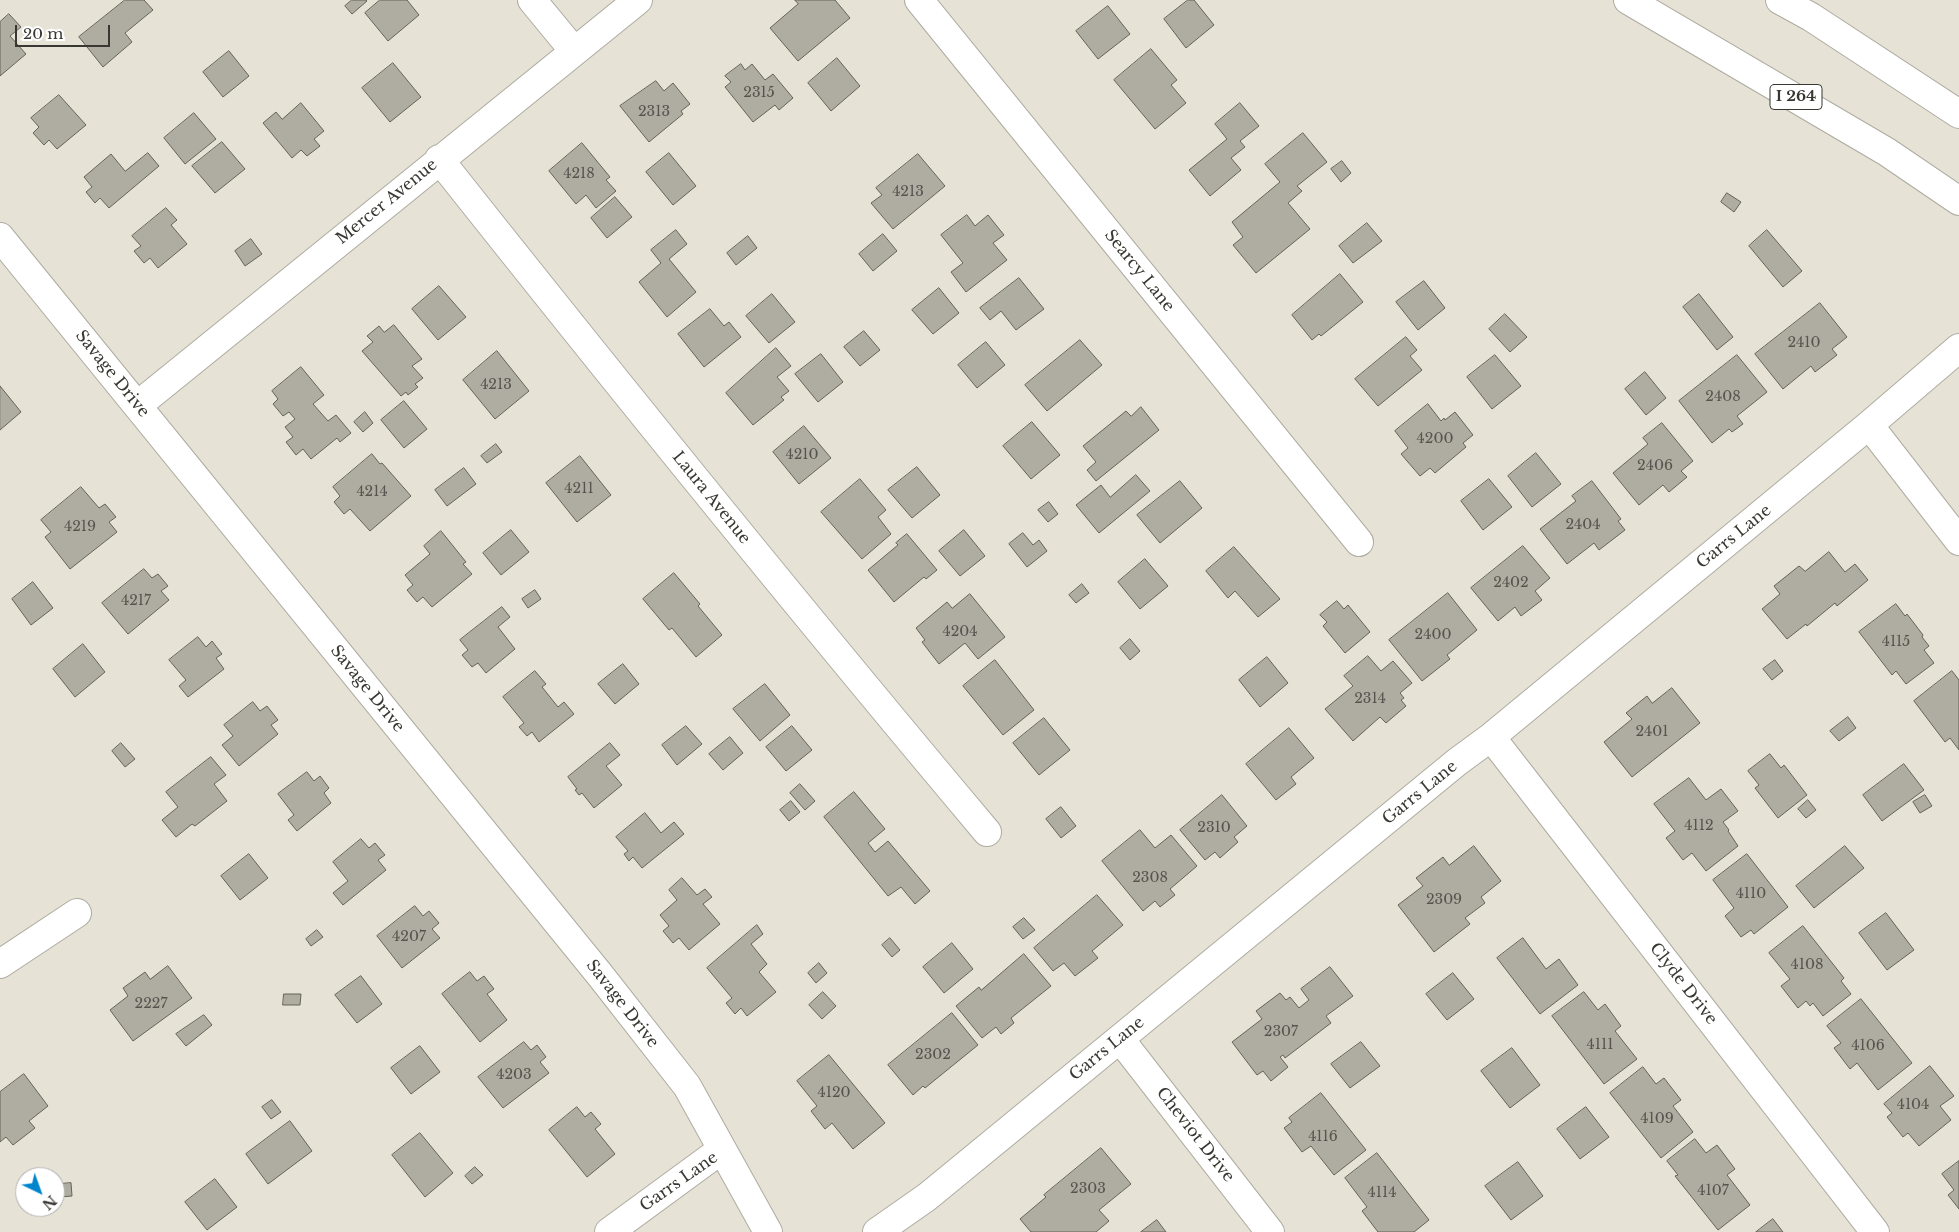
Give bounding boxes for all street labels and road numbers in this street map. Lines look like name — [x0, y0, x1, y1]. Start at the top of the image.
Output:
road number: I 264 — [1770, 84, 1822, 110]
street label: Mercer Avenue — [333, 155, 441, 249]
street label: Searcy Lane — [1100, 226, 1178, 316]
street label: Savage Drive — [71, 327, 153, 421]
street label: Laura Avenue — [668, 448, 754, 548]
street label: Garrs Lane — [1693, 501, 1775, 573]
street label: Savage Drive — [326, 642, 408, 736]
street label: Garrs Lane — [1379, 757, 1461, 829]
street label: Clyde Drive — [1645, 939, 1721, 1029]
street label: Savage Drive — [582, 956, 662, 1052]
street label: Garrs Lane — [1066, 1013, 1148, 1085]
street label: Cheviot Drive — [1152, 1084, 1238, 1186]
street label: Garrs Lane — [636, 1148, 722, 1216]

